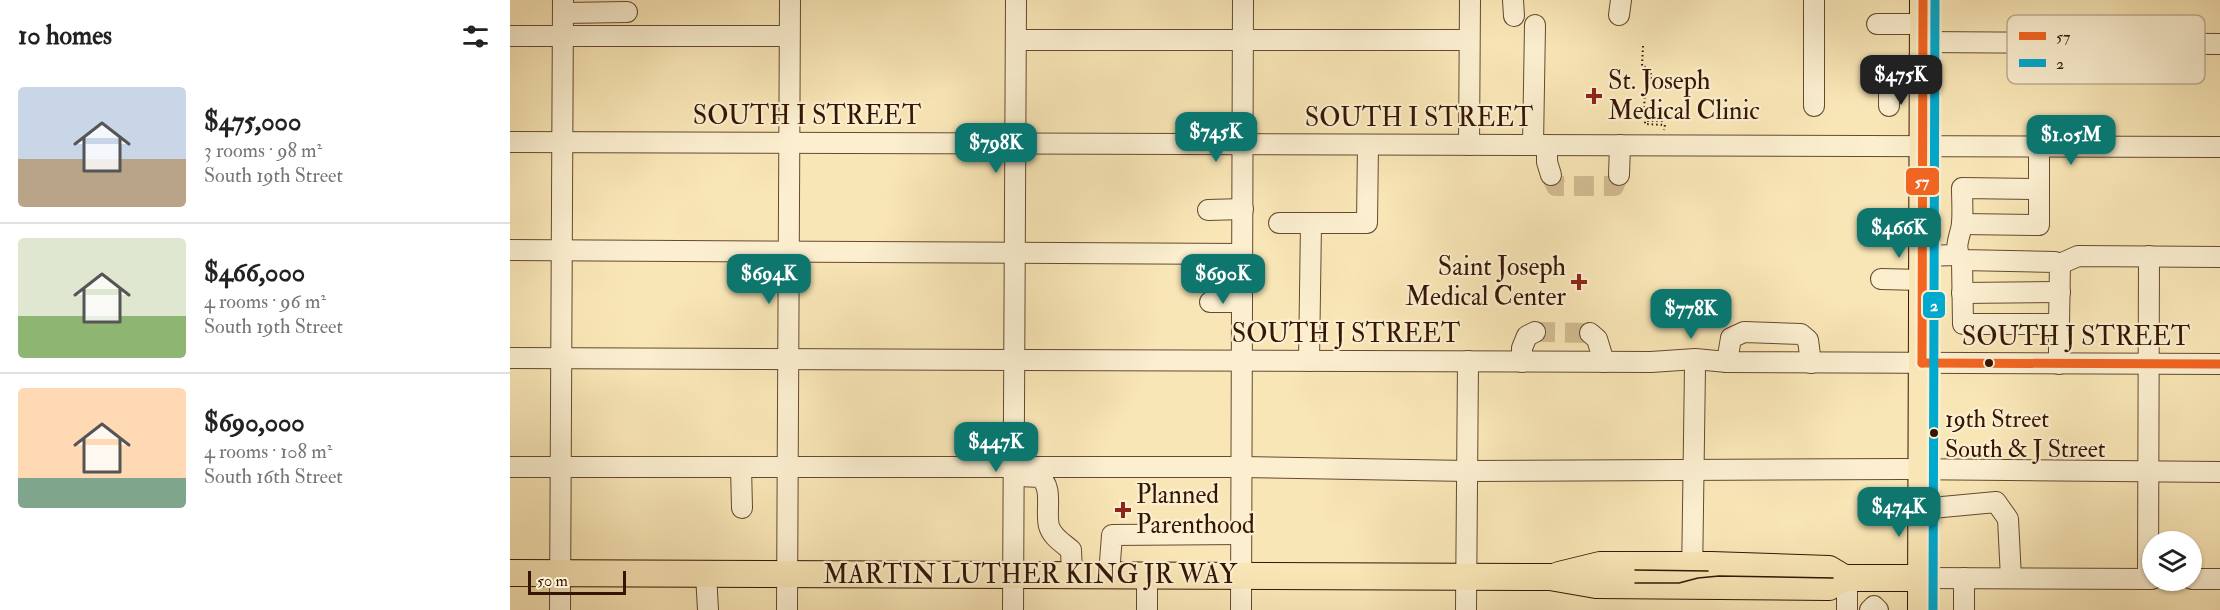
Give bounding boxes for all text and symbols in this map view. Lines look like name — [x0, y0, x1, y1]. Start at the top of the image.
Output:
legend — [2007, 15, 2205, 84]
text: 10 homes — [18, 20, 112, 52]
icon: filters — [459, 20, 492, 53]
text: 57 — [2056, 27, 2071, 47]
text: 2 — [2056, 54, 2064, 74]
pin: $475K — [1859, 55, 1943, 106]
text: $475K — [1874, 62, 1928, 87]
place label: St. Joseph Medical Clinic — [1608, 65, 1760, 127]
marker: St. Joseph Medical Clinic — [1585, 87, 1603, 105]
street label: SOUTH I STREET — [693, 100, 921, 132]
street label: SOUTH I STREET — [1305, 102, 1533, 134]
text: $475,000 — [204, 106, 301, 138]
icon: home — [66, 111, 138, 183]
pin: $745K — [1174, 112, 1258, 163]
pin: $1.05M — [2022, 115, 2120, 166]
text: $745K — [1189, 119, 1243, 144]
text: $1.05M — [2041, 122, 2101, 147]
pin: $798K — [954, 123, 1038, 174]
text: $798K — [969, 130, 1023, 155]
text: 3 rooms · 98 m² — [204, 138, 322, 163]
text: South 19th Street — [204, 163, 343, 188]
line badge: 57 — [1905, 167, 1940, 196]
text: 57 — [1915, 172, 1930, 192]
pin: $466K — [1857, 208, 1941, 259]
text: $466K — [1871, 215, 1927, 240]
place label: Saint Joseph Medical Center — [1405, 251, 1566, 313]
pin: $694K — [727, 254, 811, 305]
pin: $690K — [1181, 254, 1265, 305]
text: $466,000 — [204, 257, 305, 289]
text: $694K — [741, 261, 797, 286]
text: $690K — [1195, 261, 1251, 286]
icon: home — [66, 262, 138, 334]
marker: Saint Joseph Medical Center — [1570, 273, 1588, 291]
text: 4 rooms · 96 m² — [204, 289, 326, 314]
pin: $778K — [1649, 289, 1733, 340]
line badge: 2 — [1922, 291, 1946, 319]
text: $778K — [1664, 296, 1718, 321]
text: 2 — [1930, 296, 1938, 316]
text: South 19th Street — [204, 314, 343, 339]
street label: SOUTH J STREET — [1232, 318, 1460, 350]
street label: SOUTH J STREET — [1962, 321, 2190, 353]
unlabelled marker — [1983, 357, 1995, 369]
place label: 19th Street South & J Street — [1945, 404, 2106, 465]
text: $690,000 — [204, 407, 305, 439]
icon: home — [66, 412, 138, 484]
pin: $447K — [954, 422, 1038, 473]
marker: 19th Street South & J Street — [1928, 427, 1940, 439]
text: $447K — [968, 429, 1024, 454]
text: 4 rooms · 108 m² — [204, 439, 332, 464]
text: South 16th Street — [204, 464, 343, 489]
place label: Planned Parenthood — [1136, 479, 1255, 541]
pin: $474K — [1857, 487, 1941, 538]
text: $474K — [1871, 494, 1927, 519]
marker: Planned Parenthood — [1114, 501, 1132, 519]
map controls — [2142, 531, 2202, 591]
button: layers — [2142, 531, 2202, 591]
street label: MARTIN LUTHER KING JR WAY — [823, 559, 1238, 591]
scale bar — [528, 568, 626, 596]
text: 50 m — [537, 571, 568, 591]

